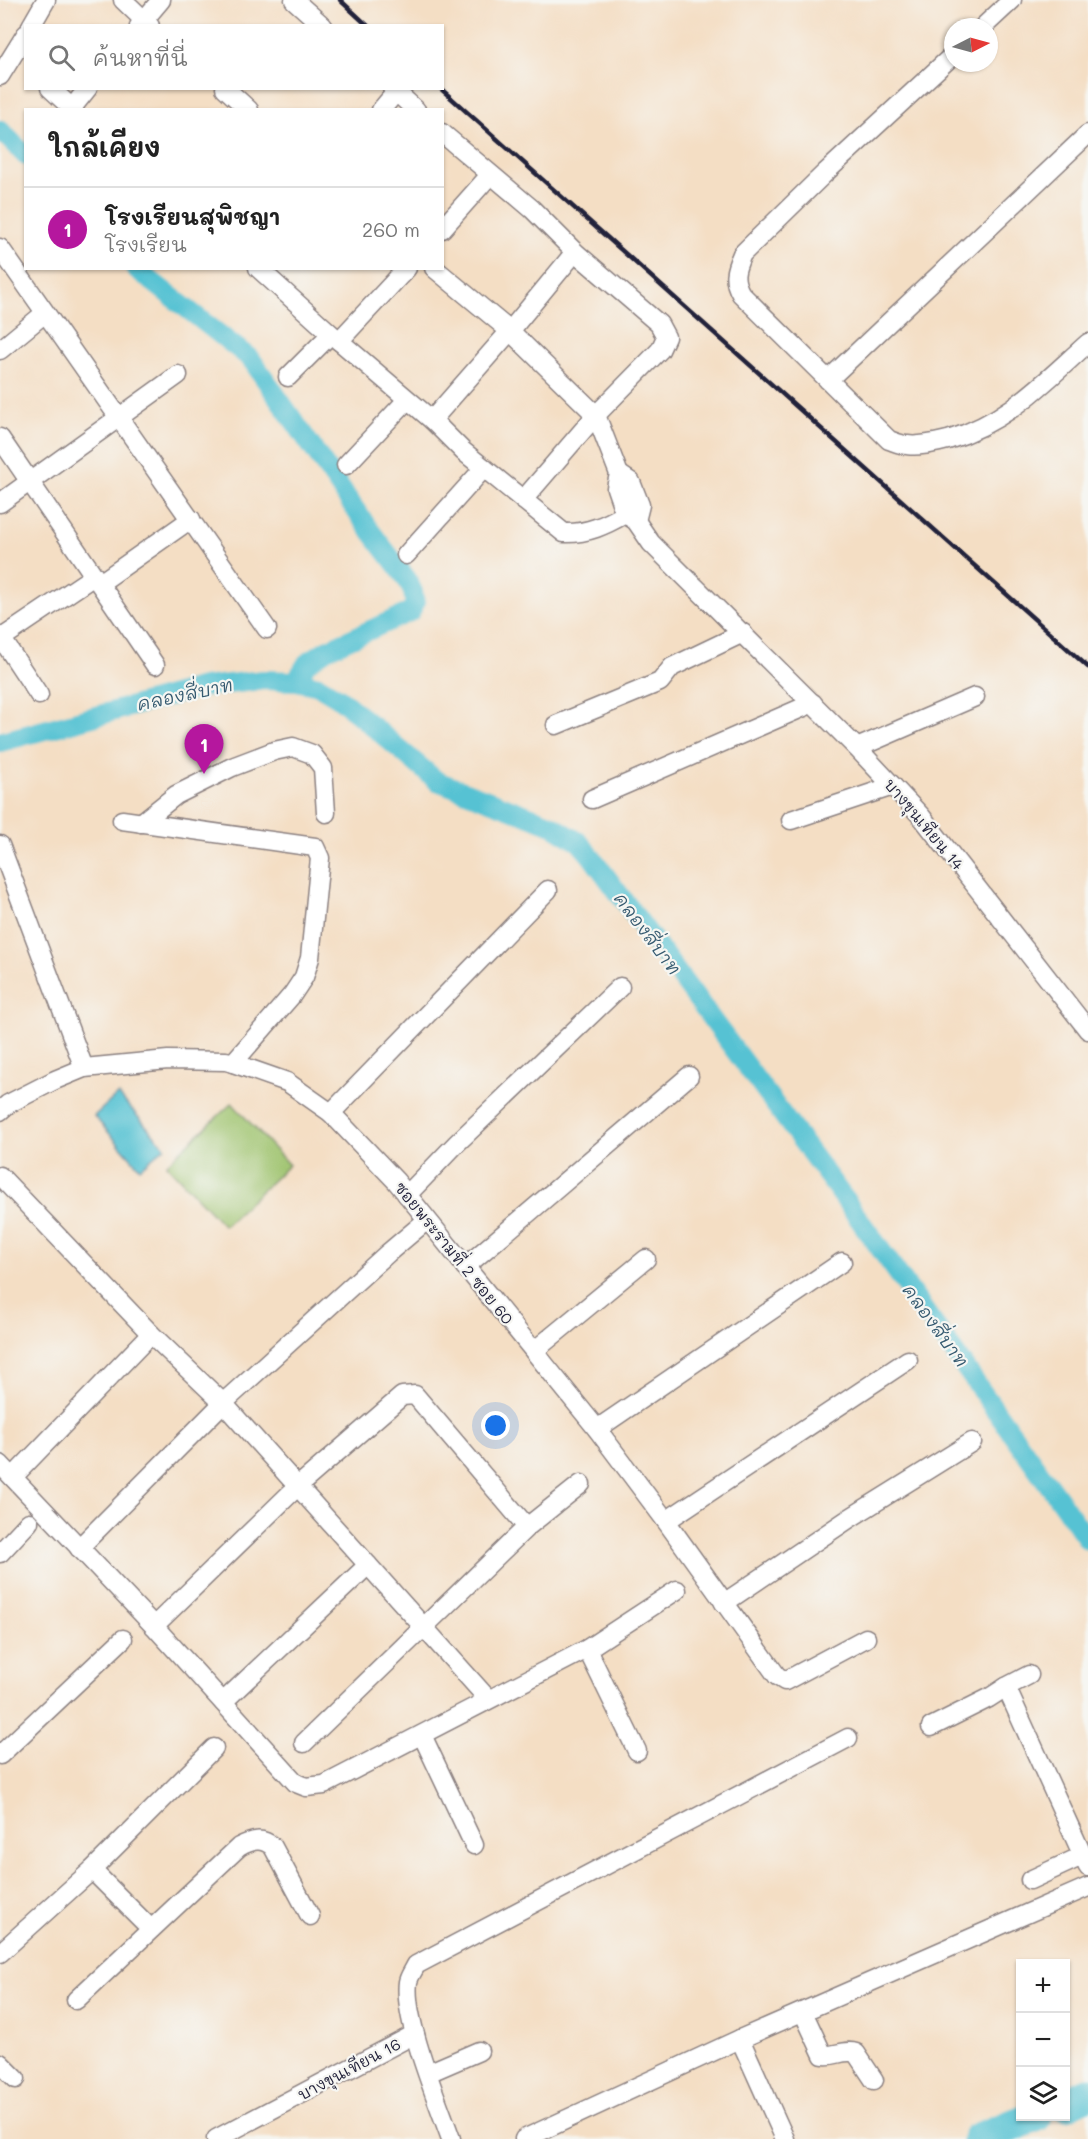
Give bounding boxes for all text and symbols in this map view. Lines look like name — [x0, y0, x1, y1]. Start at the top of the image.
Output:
north arrow — [944, 18, 998, 72]
search box — [24, 24, 444, 90]
icon: search — [45, 41, 78, 74]
text: ค้นหาที่นี่ — [93, 43, 188, 72]
text: ใกล้เคียง — [48, 130, 160, 164]
text: โรงเรียนสุพิชญา — [105, 202, 280, 231]
text: 1 — [63, 216, 72, 242]
text: 260 m — [362, 216, 420, 242]
text: โรงเรียน — [105, 231, 187, 257]
water label: คลองสี่บาท — [134, 668, 235, 716]
pin: 1 — [184, 724, 224, 774]
street label: บางขุนเทียน 14 — [878, 773, 970, 876]
water label: คลองสี่บาท — [609, 885, 690, 979]
street label: ซอยพระรามที่ 2 ซอย 60 — [390, 1174, 522, 1328]
water label: คลองสี่บาท — [898, 1276, 978, 1372]
your location — [481, 1411, 510, 1440]
map controls — [1016, 1959, 1070, 2121]
button: + — [1016, 1959, 1070, 2013]
button: − — [1016, 2013, 1070, 2067]
street label: บางขุนเทียน 16 — [293, 2032, 405, 2107]
button: layers — [1016, 2067, 1070, 2121]

